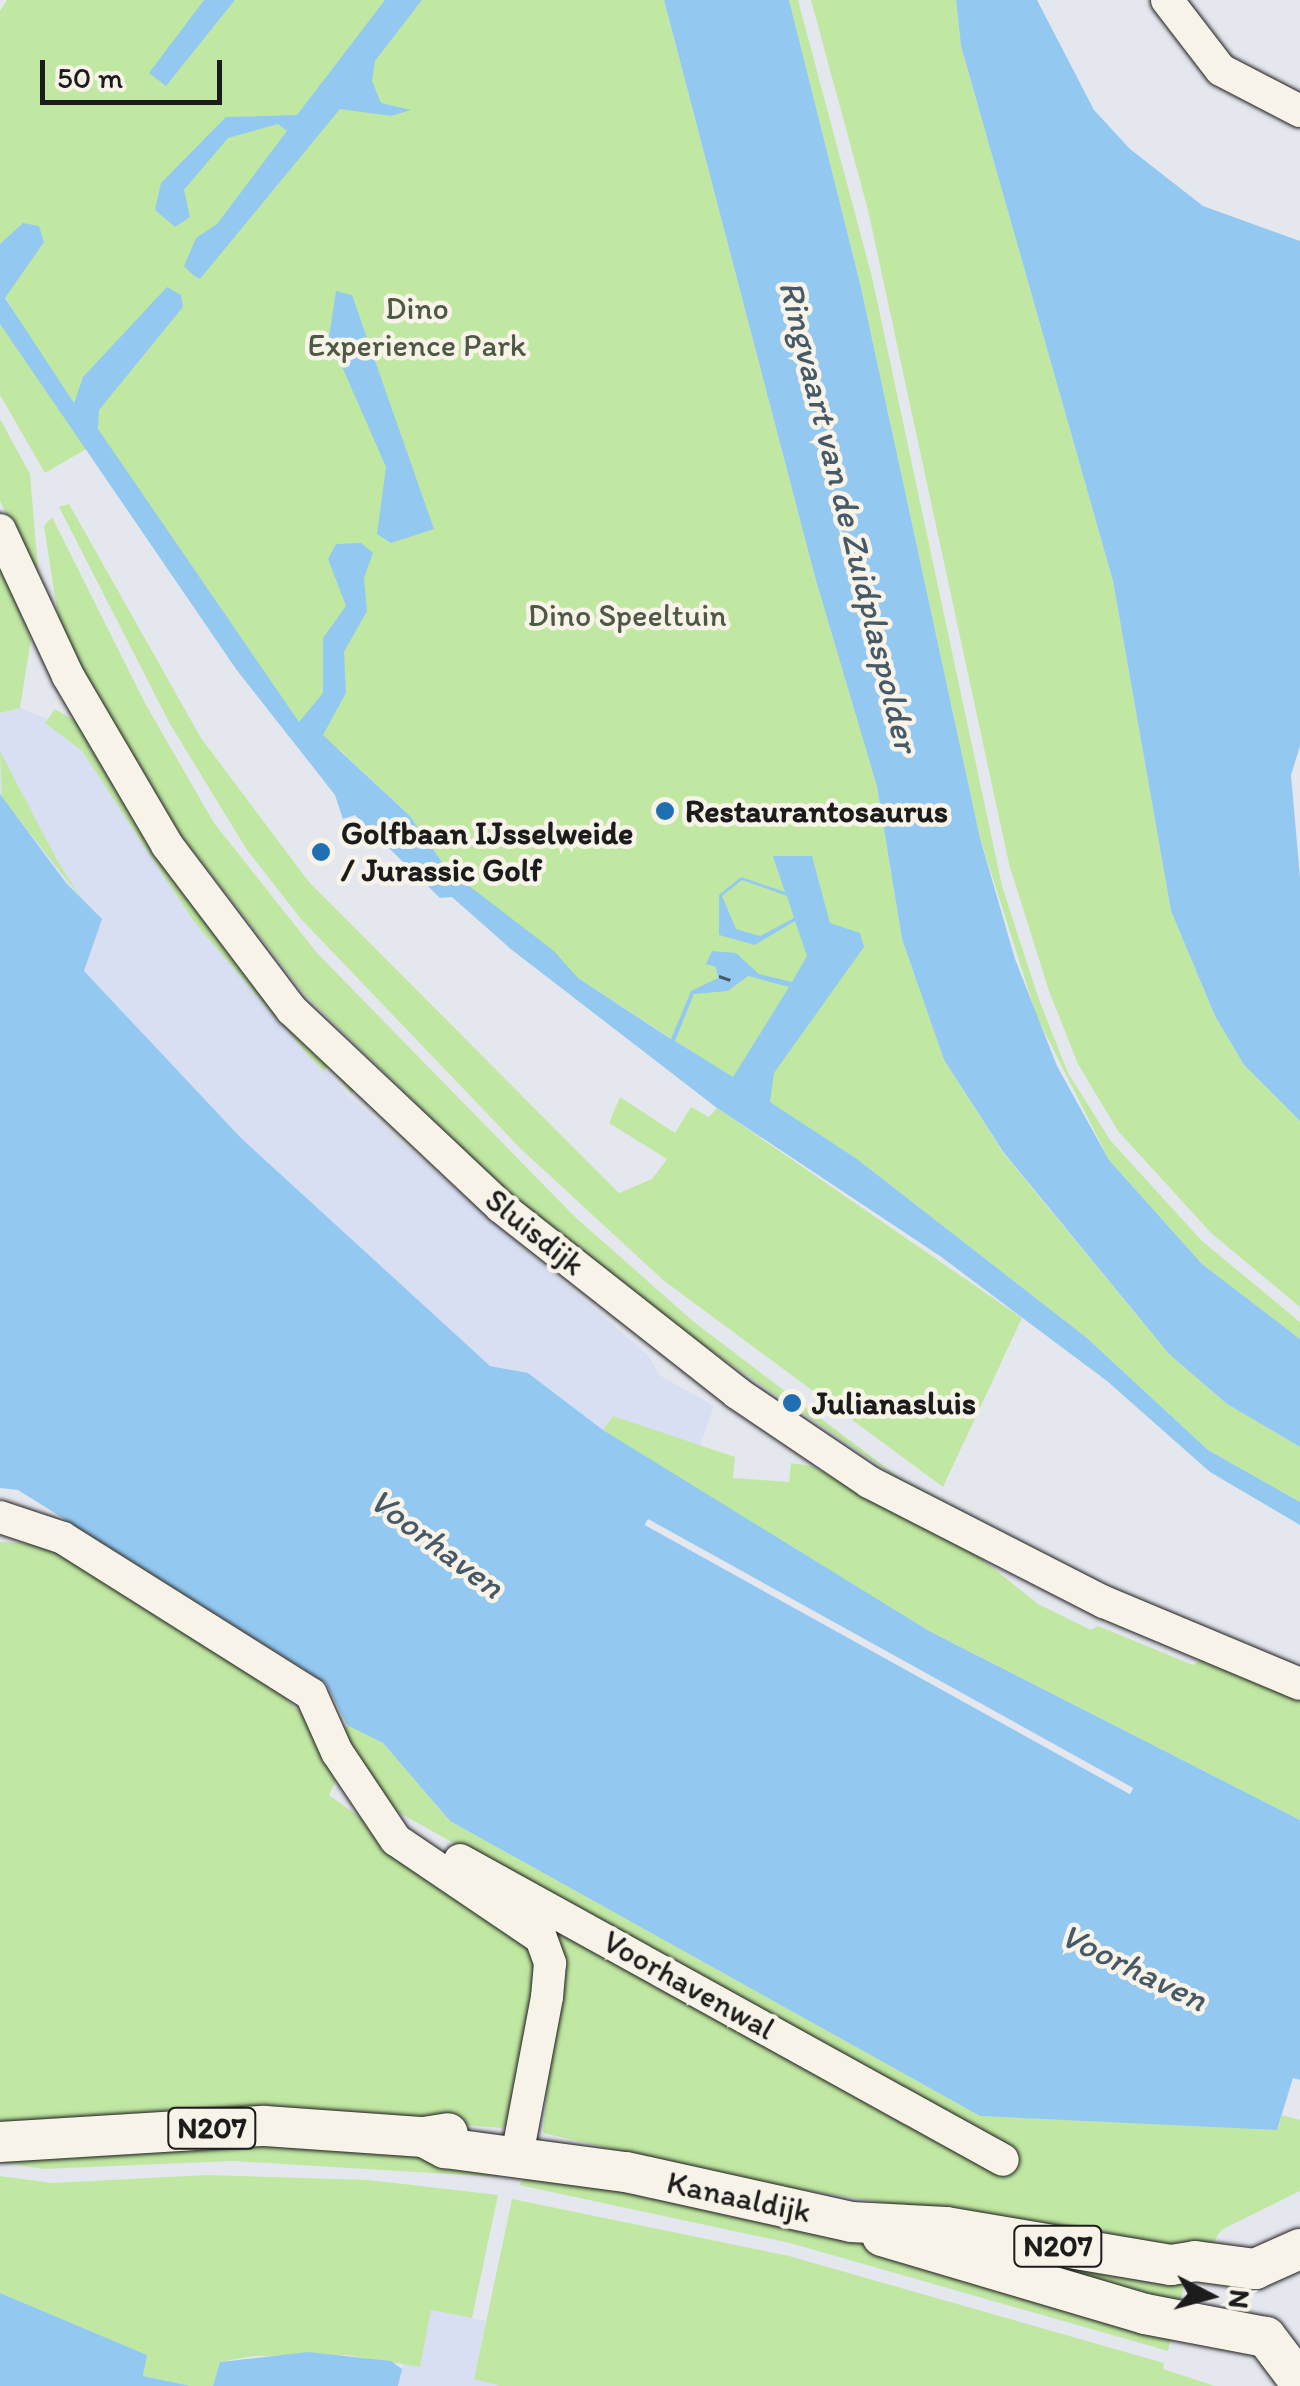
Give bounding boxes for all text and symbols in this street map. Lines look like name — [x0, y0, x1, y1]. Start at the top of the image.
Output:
scale bar — [45, 40, 228, 102]
text: 50 m — [57, 59, 123, 96]
water label: Ringvaart van de Zuidplaspolder — [770, 277, 928, 755]
park label: Dino Experience Park — [308, 290, 526, 365]
park label: Dino Speeltuin — [526, 596, 728, 634]
place label: Restaurantosaurus — [685, 792, 948, 830]
marker: Restaurantosaurus — [654, 800, 676, 822]
place label: Golfbaan IJsselweide / Jurassic Golf — [341, 815, 632, 890]
marker: Golfbaan IJsselweide / Jurassic Golf — [310, 841, 332, 863]
street label: Sluisdijk — [477, 1180, 593, 1284]
place label: Julianasluis — [812, 1384, 976, 1422]
marker: Julianasluis — [781, 1392, 803, 1414]
water label: Voorhaven — [361, 1479, 513, 1607]
water label: Voorhaven — [1054, 1914, 1214, 2020]
street label: Voorhavenwal — [596, 1922, 782, 2048]
road number: N207 — [167, 2103, 257, 2153]
street label: Kanaaldijk — [663, 2163, 815, 2231]
road number: N207 — [1013, 2221, 1103, 2271]
north arrow — [1160, 2246, 1260, 2346]
text: N — [1222, 2288, 1258, 2310]

